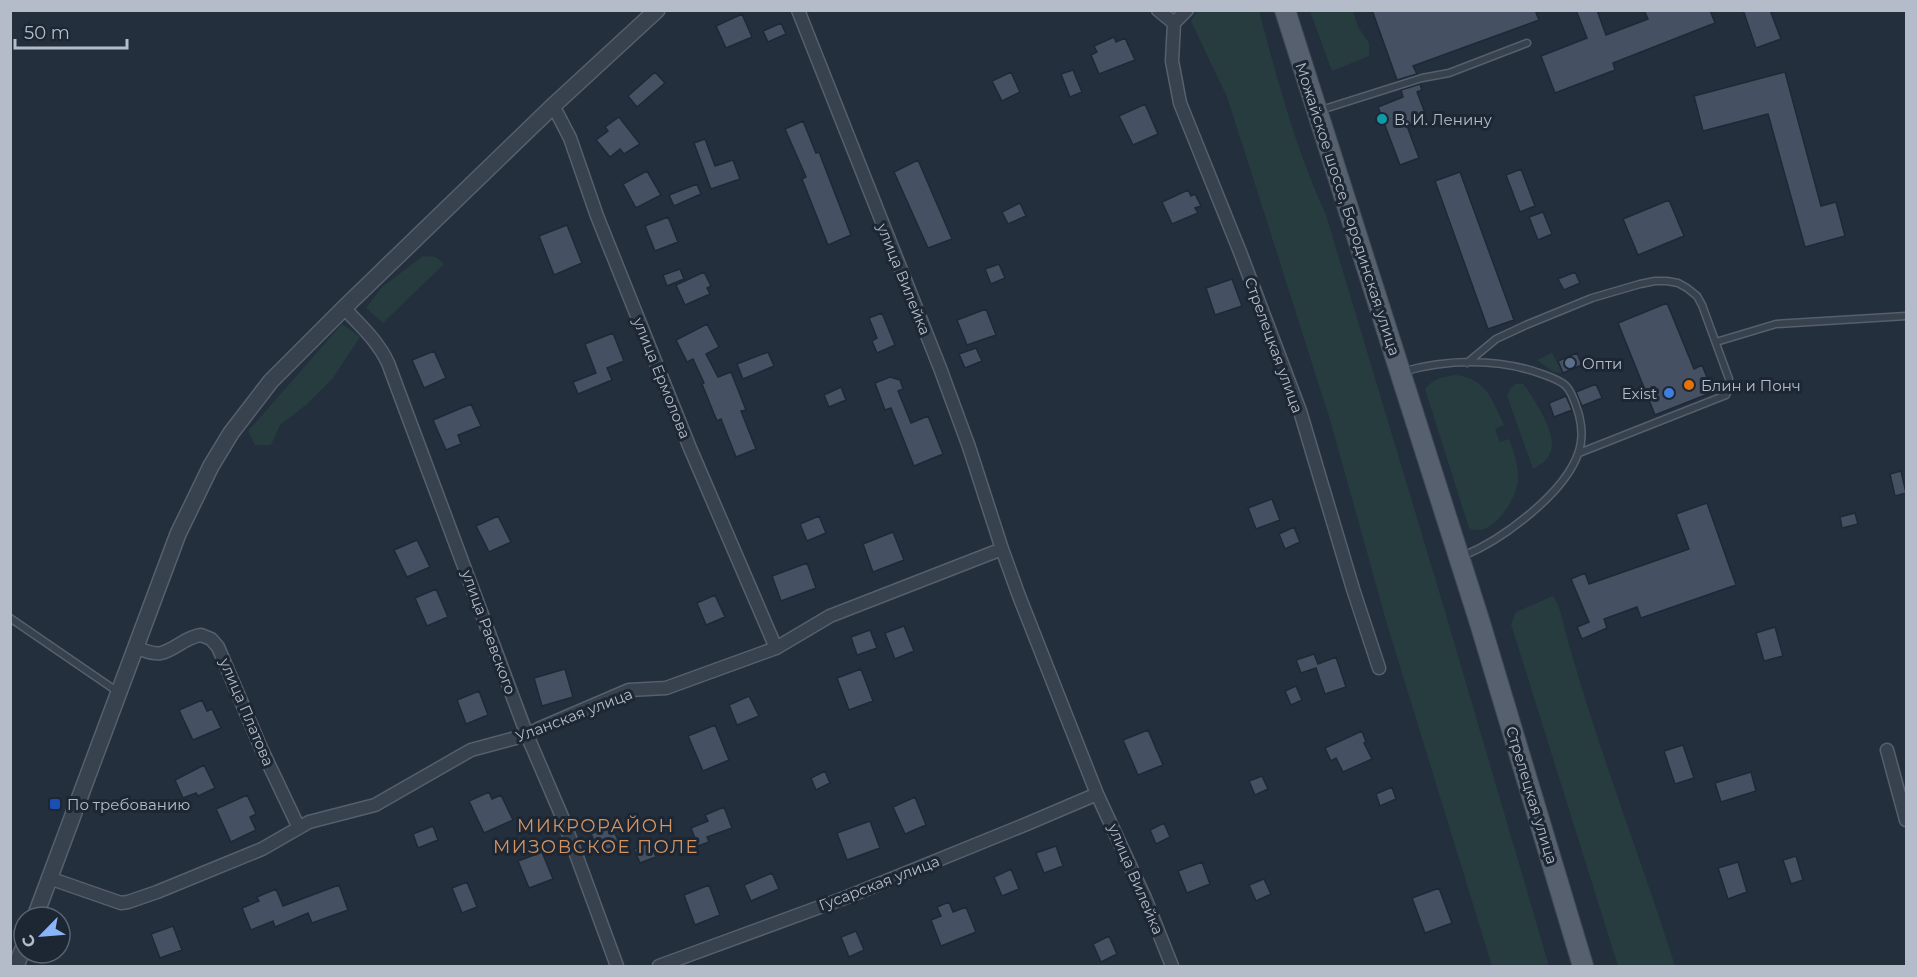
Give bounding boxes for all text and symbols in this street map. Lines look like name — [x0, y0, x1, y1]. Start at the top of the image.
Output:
scale bar — [15, 12, 128, 50]
text: 50 m — [24, 22, 70, 44]
street label: Можайское шоссе, Бородинская улица — [1292, 60, 1404, 358]
place label: В. И. Ленину — [1394, 110, 1492, 129]
marker: В. И. Ленину — [1375, 112, 1389, 126]
street label: улица Вилейка — [873, 219, 935, 338]
street label: Стрелецкая улица — [1241, 274, 1307, 416]
street label: улица Ермолова — [629, 314, 695, 441]
place label: Опти — [1582, 354, 1622, 373]
marker: Опти — [1563, 356, 1577, 370]
place label: Блин и Понч — [1701, 376, 1801, 395]
marker: Блин и Понч — [1682, 378, 1696, 392]
place label: Exist — [1622, 384, 1657, 403]
marker: Exist — [1662, 386, 1676, 400]
street label: улица Раевского — [457, 566, 520, 697]
street label: улица Платова — [215, 654, 278, 769]
street label: Уланская улица — [513, 684, 635, 746]
street label: Стрелецкая улица — [1502, 724, 1562, 866]
place label: По требованию — [67, 795, 190, 814]
marker: По требованию — [48, 797, 62, 811]
district label: МИКРОРАЙОН МИЗОВСКОЕ ПОЛЕ — [493, 815, 699, 858]
street label: улица Вилейка — [1104, 820, 1168, 937]
street label: Гусарская улица — [816, 851, 942, 915]
north arrow — [12, 905, 72, 965]
text: С — [18, 932, 40, 950]

